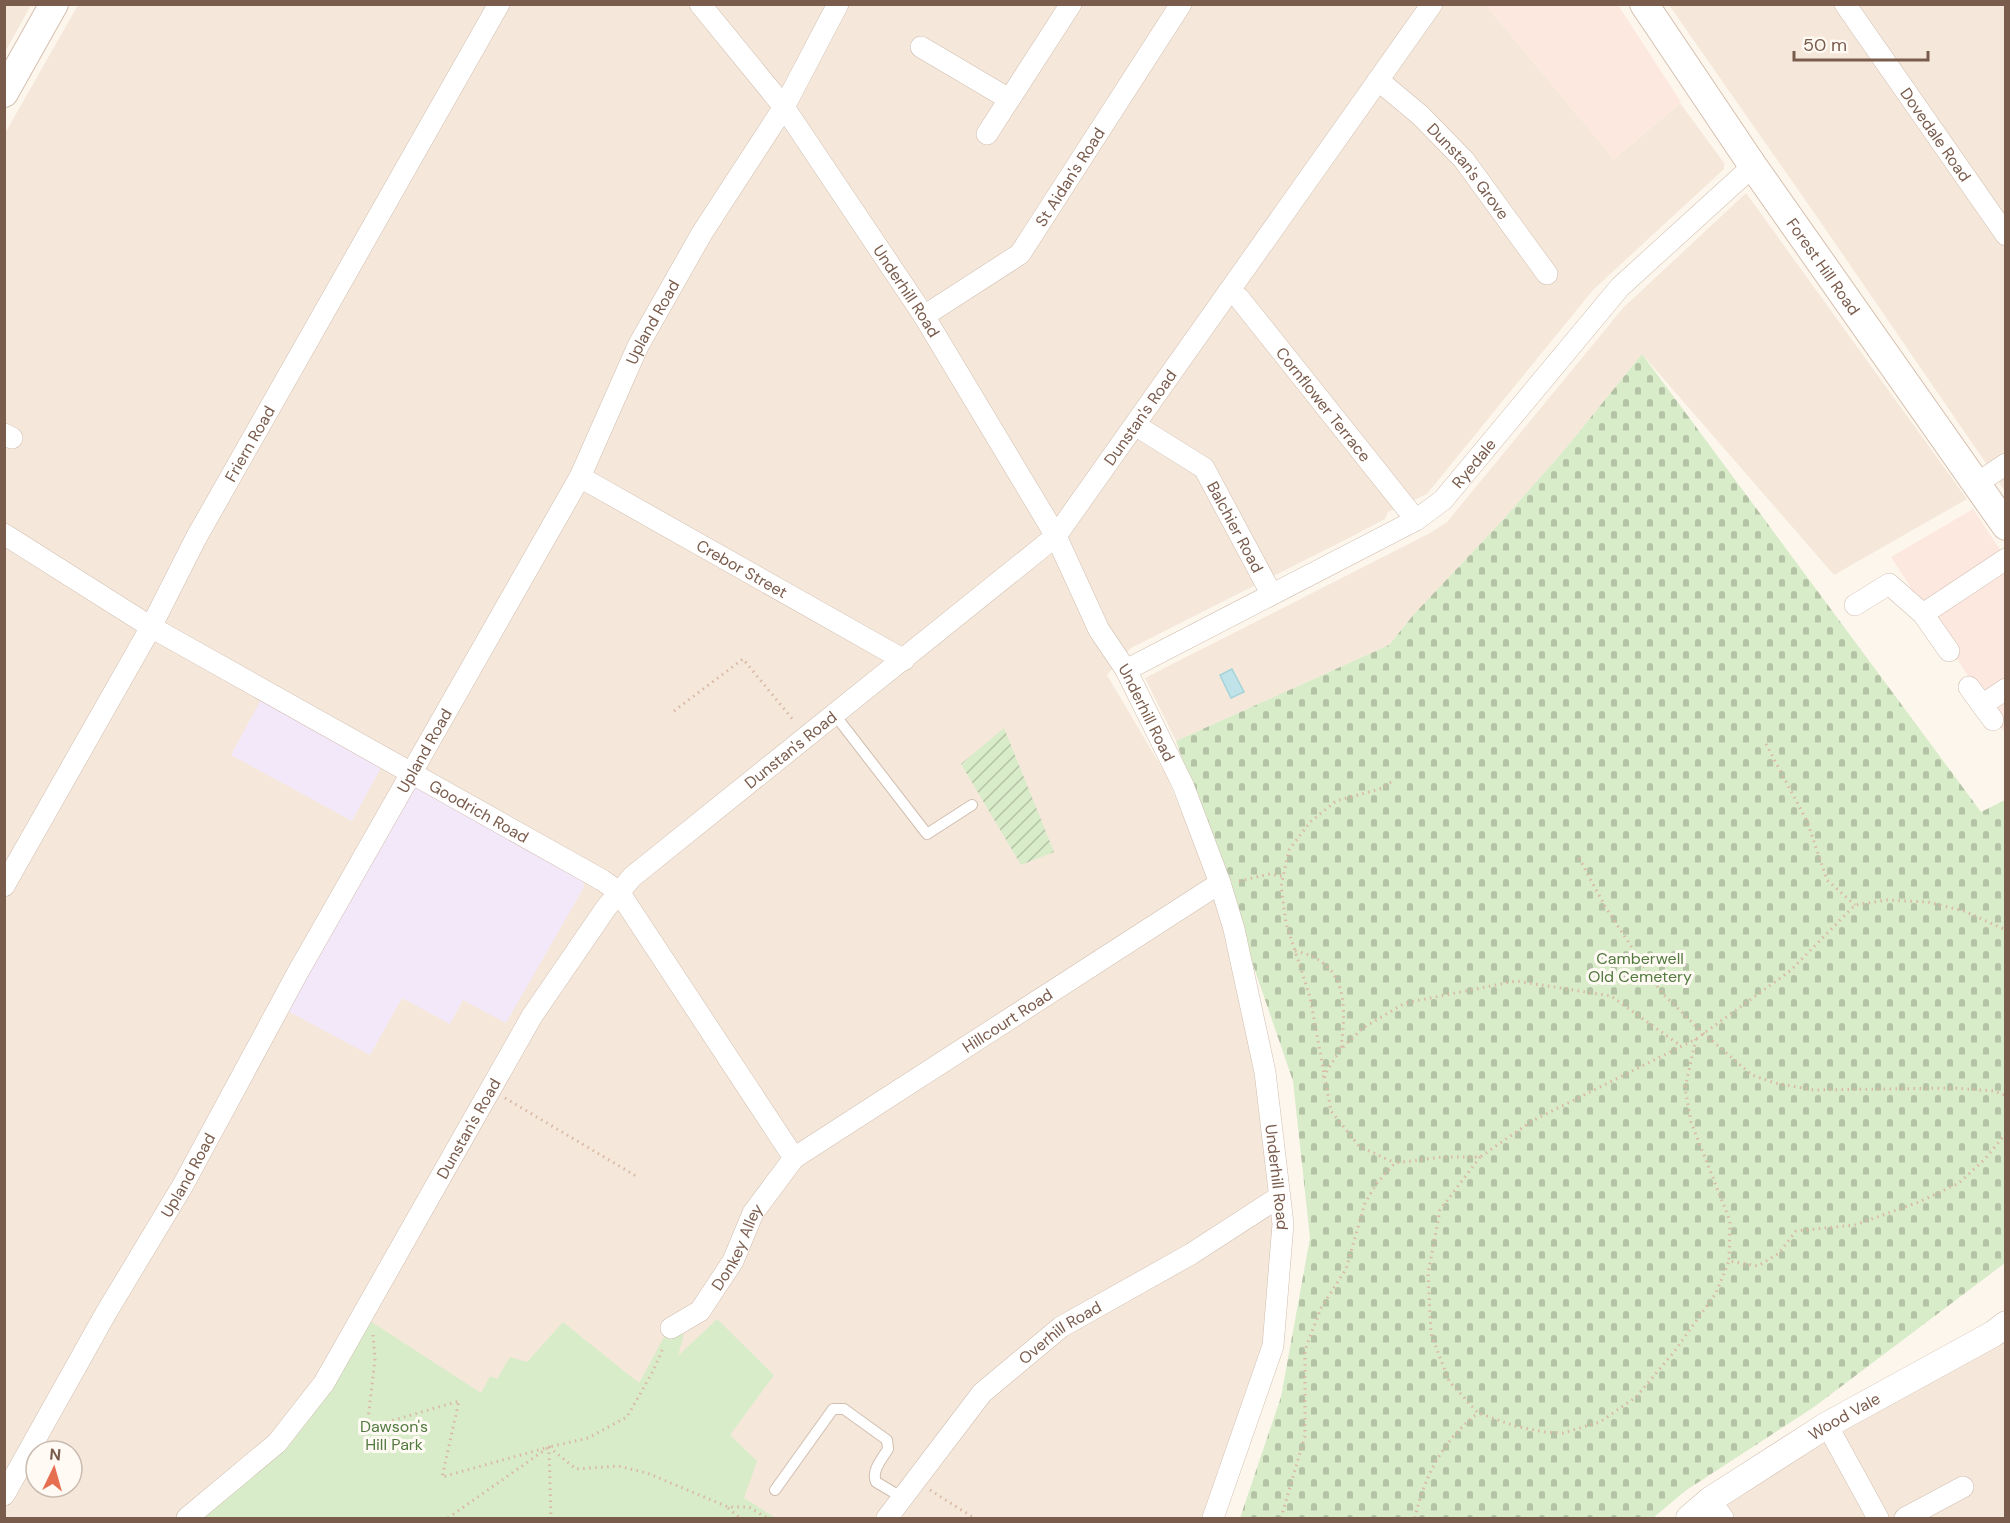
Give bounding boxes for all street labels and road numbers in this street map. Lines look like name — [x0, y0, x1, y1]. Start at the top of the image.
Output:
street label: Dovedale Road — [1895, 84, 1976, 186]
street label: Dunstan's Grove — [1422, 118, 1514, 224]
street label: St Aidan's Road — [1030, 124, 1110, 231]
street label: Forest Hill Road — [1782, 214, 1865, 319]
street label: Underhill Road — [868, 241, 944, 341]
street label: Upland Road — [621, 276, 684, 368]
street label: Cornflower Terrace — [1271, 343, 1375, 466]
street label: Dunstan's Road — [1099, 366, 1181, 470]
street label: Friern Road — [220, 402, 280, 486]
street label: Ryedale — [1447, 434, 1501, 493]
street label: Balchier Road — [1202, 478, 1268, 576]
street label: Crebor Street — [692, 535, 791, 603]
street label: Underhill Road — [1114, 660, 1180, 765]
street label: Upland Road — [392, 705, 457, 797]
street label: Dunstan's Road — [740, 706, 841, 793]
street label: Goodrich Road — [425, 775, 532, 848]
street label: Hillcourt Road — [958, 984, 1057, 1058]
street label: Dunstan's Road — [432, 1075, 506, 1183]
street label: Underhill Road — [1260, 1123, 1293, 1231]
street label: Upland Road — [156, 1129, 220, 1221]
street label: Donkey Alley — [707, 1199, 768, 1294]
street label: Overhill Road — [1014, 1296, 1105, 1369]
street label: Wood Vale — [1805, 1388, 1884, 1445]

